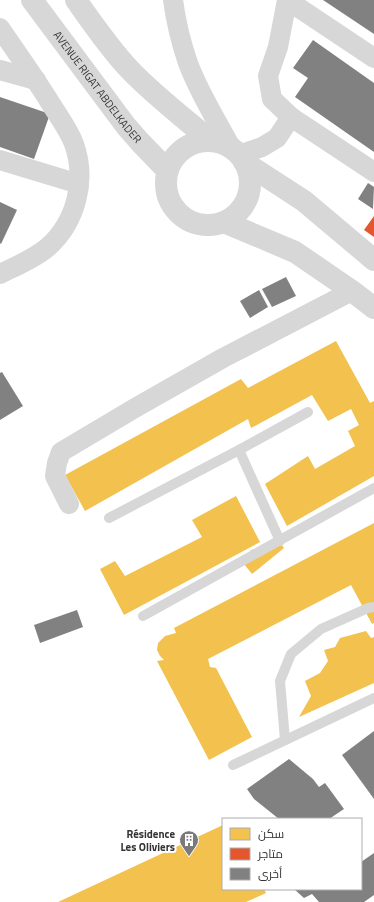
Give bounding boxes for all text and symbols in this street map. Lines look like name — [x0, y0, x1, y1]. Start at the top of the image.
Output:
street label: AVENUE RIGAT ABDELKADER — [50, 28, 146, 147]
legend — [222, 818, 362, 890]
text: سكن — [258, 824, 284, 843]
place label: Résidence Les Oliviers — [120, 826, 175, 855]
building icon: Résidence Les Oliviers — [178, 829, 200, 857]
text: متاجر — [257, 844, 283, 863]
text: أخرى — [258, 864, 282, 883]

